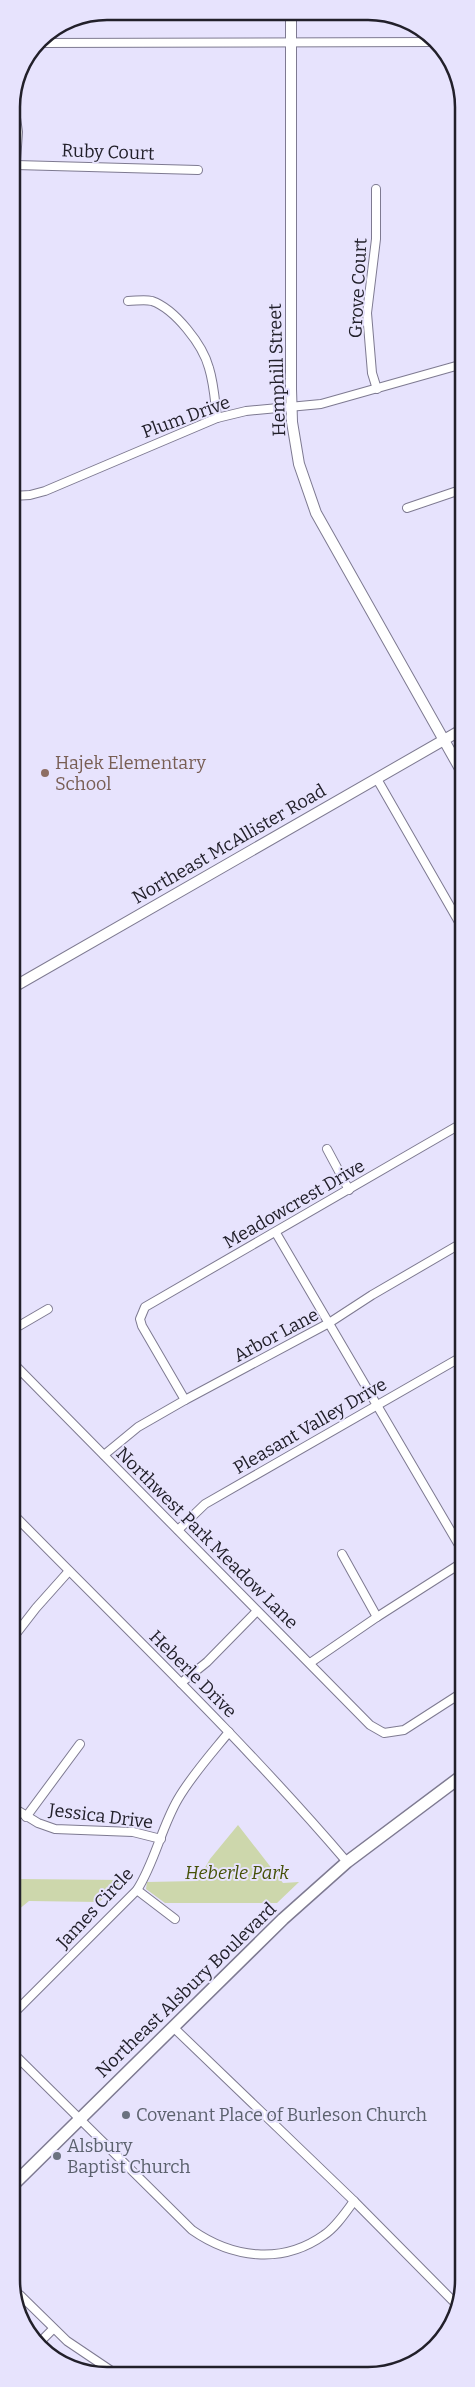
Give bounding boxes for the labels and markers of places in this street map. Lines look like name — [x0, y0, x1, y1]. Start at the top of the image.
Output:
place label: Hajek Elementary School — [55, 752, 206, 795]
marker: Hajek Elementary School — [39, 767, 51, 779]
place label: Covenant Place of Burleson Church — [136, 2104, 427, 2126]
marker: Covenant Place of Burleson Church — [120, 2109, 132, 2121]
place label: Alsbury Baptist Church — [67, 2135, 190, 2178]
marker: Alsbury Baptist Church — [51, 2150, 63, 2162]

